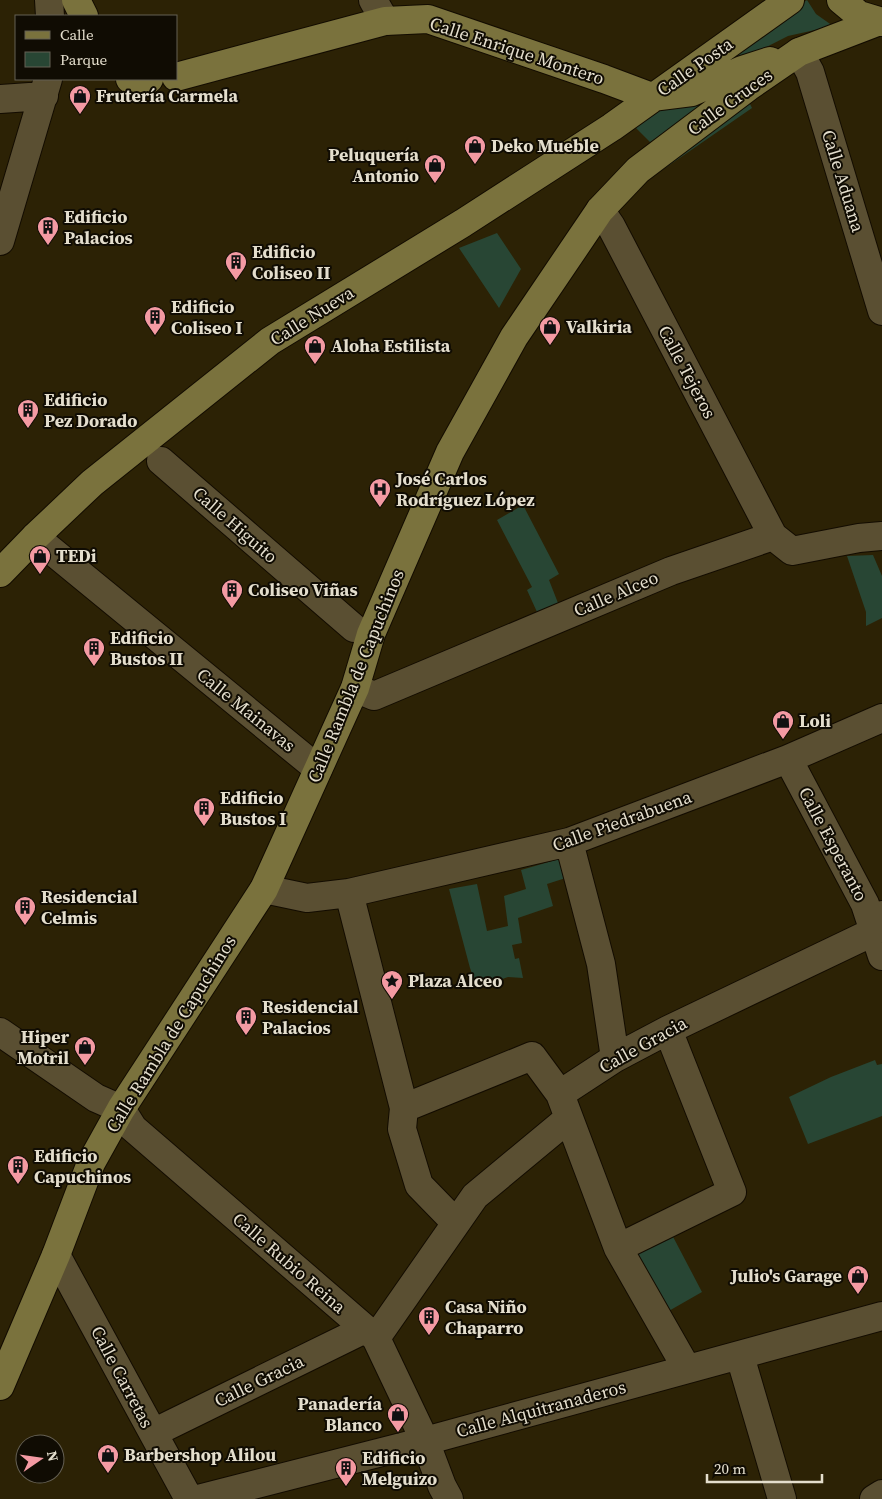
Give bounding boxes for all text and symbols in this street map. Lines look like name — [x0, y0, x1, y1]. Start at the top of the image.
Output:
street label: Calle Enrique Montero — [427, 11, 608, 91]
legend — [15, 15, 178, 80]
text: Calle — [60, 24, 94, 45]
street label: Calle Posta — [652, 31, 738, 102]
text: Parque — [60, 49, 108, 70]
street label: Calle Cruces — [682, 62, 778, 141]
place label: Frutería Carmela — [96, 83, 238, 108]
shop icon: Frutería Carmela — [68, 84, 92, 115]
street label: Calle Aduana — [816, 127, 871, 236]
place label: Deko Mueble — [491, 133, 599, 158]
shop icon: Deko Mueble — [463, 134, 487, 165]
place label: Peluquería Antonio — [328, 142, 419, 188]
shop icon: Peluquería Antonio — [423, 153, 447, 184]
place label: Edificio Palacios — [64, 204, 133, 250]
building icon: Edificio Palacios — [36, 215, 60, 246]
place label: Edificio Coliseo II — [252, 239, 330, 285]
building icon: Edificio Coliseo II — [224, 250, 248, 281]
street label: Calle Nueva — [265, 279, 359, 351]
place label: Edificio Coliseo I — [171, 294, 242, 340]
building icon: Edificio Coliseo I — [143, 305, 167, 336]
place label: Valkiria — [566, 314, 632, 339]
shop icon: Valkiria — [538, 315, 562, 346]
street label: Calle Tejeros — [652, 321, 723, 423]
place label: Aloha Estilista — [331, 333, 451, 358]
shop icon: Aloha Estilista — [303, 334, 327, 365]
place label: Edificio Pez Dorado — [44, 387, 137, 433]
building icon: Edificio Pez Dorado — [16, 398, 40, 429]
place label: José Carlos Rodríguez López — [395, 466, 535, 512]
hospital icon: José Carlos Rodríguez López — [368, 477, 392, 508]
street label: Calle Higuito — [187, 481, 283, 569]
place label: TEDi — [56, 543, 97, 568]
shop icon: TEDi — [28, 544, 52, 575]
street label: Calle Alceo — [570, 564, 662, 623]
street label: Calle Rambla de Capuchinos — [301, 565, 410, 786]
place label: Coliseo Viñas — [248, 577, 358, 602]
building icon: Coliseo Viñas — [220, 578, 244, 609]
place label: Edificio Bustos II — [110, 625, 183, 671]
building icon: Edificio Bustos II — [82, 636, 106, 667]
street label: Calle Mainavas — [192, 662, 301, 757]
place label: Loli — [799, 708, 831, 733]
shop icon: Loli — [771, 709, 795, 740]
street label: Calle Esperanto — [793, 782, 874, 905]
street label: Calle Piedrabuena — [549, 783, 696, 857]
place label: Edificio Bustos I — [220, 785, 286, 831]
building icon: Edificio Bustos I — [192, 796, 216, 827]
place label: Residencial Celmis — [41, 884, 138, 930]
building icon: Residencial Celmis — [13, 895, 37, 926]
street label: Calle Rambla de Capuchinos — [100, 930, 242, 1137]
place label: Plaza Alceo — [408, 968, 502, 993]
place icon: Plaza Alceo — [380, 969, 404, 1000]
place label: Residencial Palacios — [262, 994, 359, 1040]
building icon: Residencial Palacios — [234, 1005, 258, 1036]
street label: Calle Gracia — [594, 1010, 692, 1079]
place label: Hiper Motril — [17, 1024, 70, 1070]
shop icon: Hiper Motril — [73, 1035, 97, 1066]
place label: Edificio Capuchinos — [34, 1143, 131, 1189]
building icon: Edificio Capuchinos — [6, 1154, 30, 1185]
street label: Calle Rubio Reina — [227, 1206, 352, 1319]
place label: Julio's Garage — [730, 1263, 842, 1288]
shop icon: Julio's Garage — [846, 1264, 870, 1295]
place label: Casa Niño Chaparro — [445, 1294, 527, 1340]
building icon: Casa Niño Chaparro — [417, 1305, 441, 1336]
street label: Calle Carretas — [85, 1321, 160, 1432]
street label: Calle Gracia — [210, 1348, 309, 1413]
street label: Calle Alquitranaderos — [453, 1374, 629, 1443]
place label: Panadería Blanco — [298, 1391, 382, 1437]
shop icon: Panadería Blanco — [386, 1402, 410, 1433]
north arrow — [15, 1434, 65, 1484]
place label: Barbershop Alilou — [124, 1442, 276, 1467]
shop icon: Barbershop Alilou — [96, 1443, 120, 1474]
place label: Edificio Melguizo — [362, 1445, 437, 1491]
text: N — [42, 1449, 64, 1463]
scale bar — [707, 1452, 822, 1484]
building icon: Edificio Melguizo — [334, 1456, 358, 1487]
text: 20 m — [714, 1458, 746, 1479]

